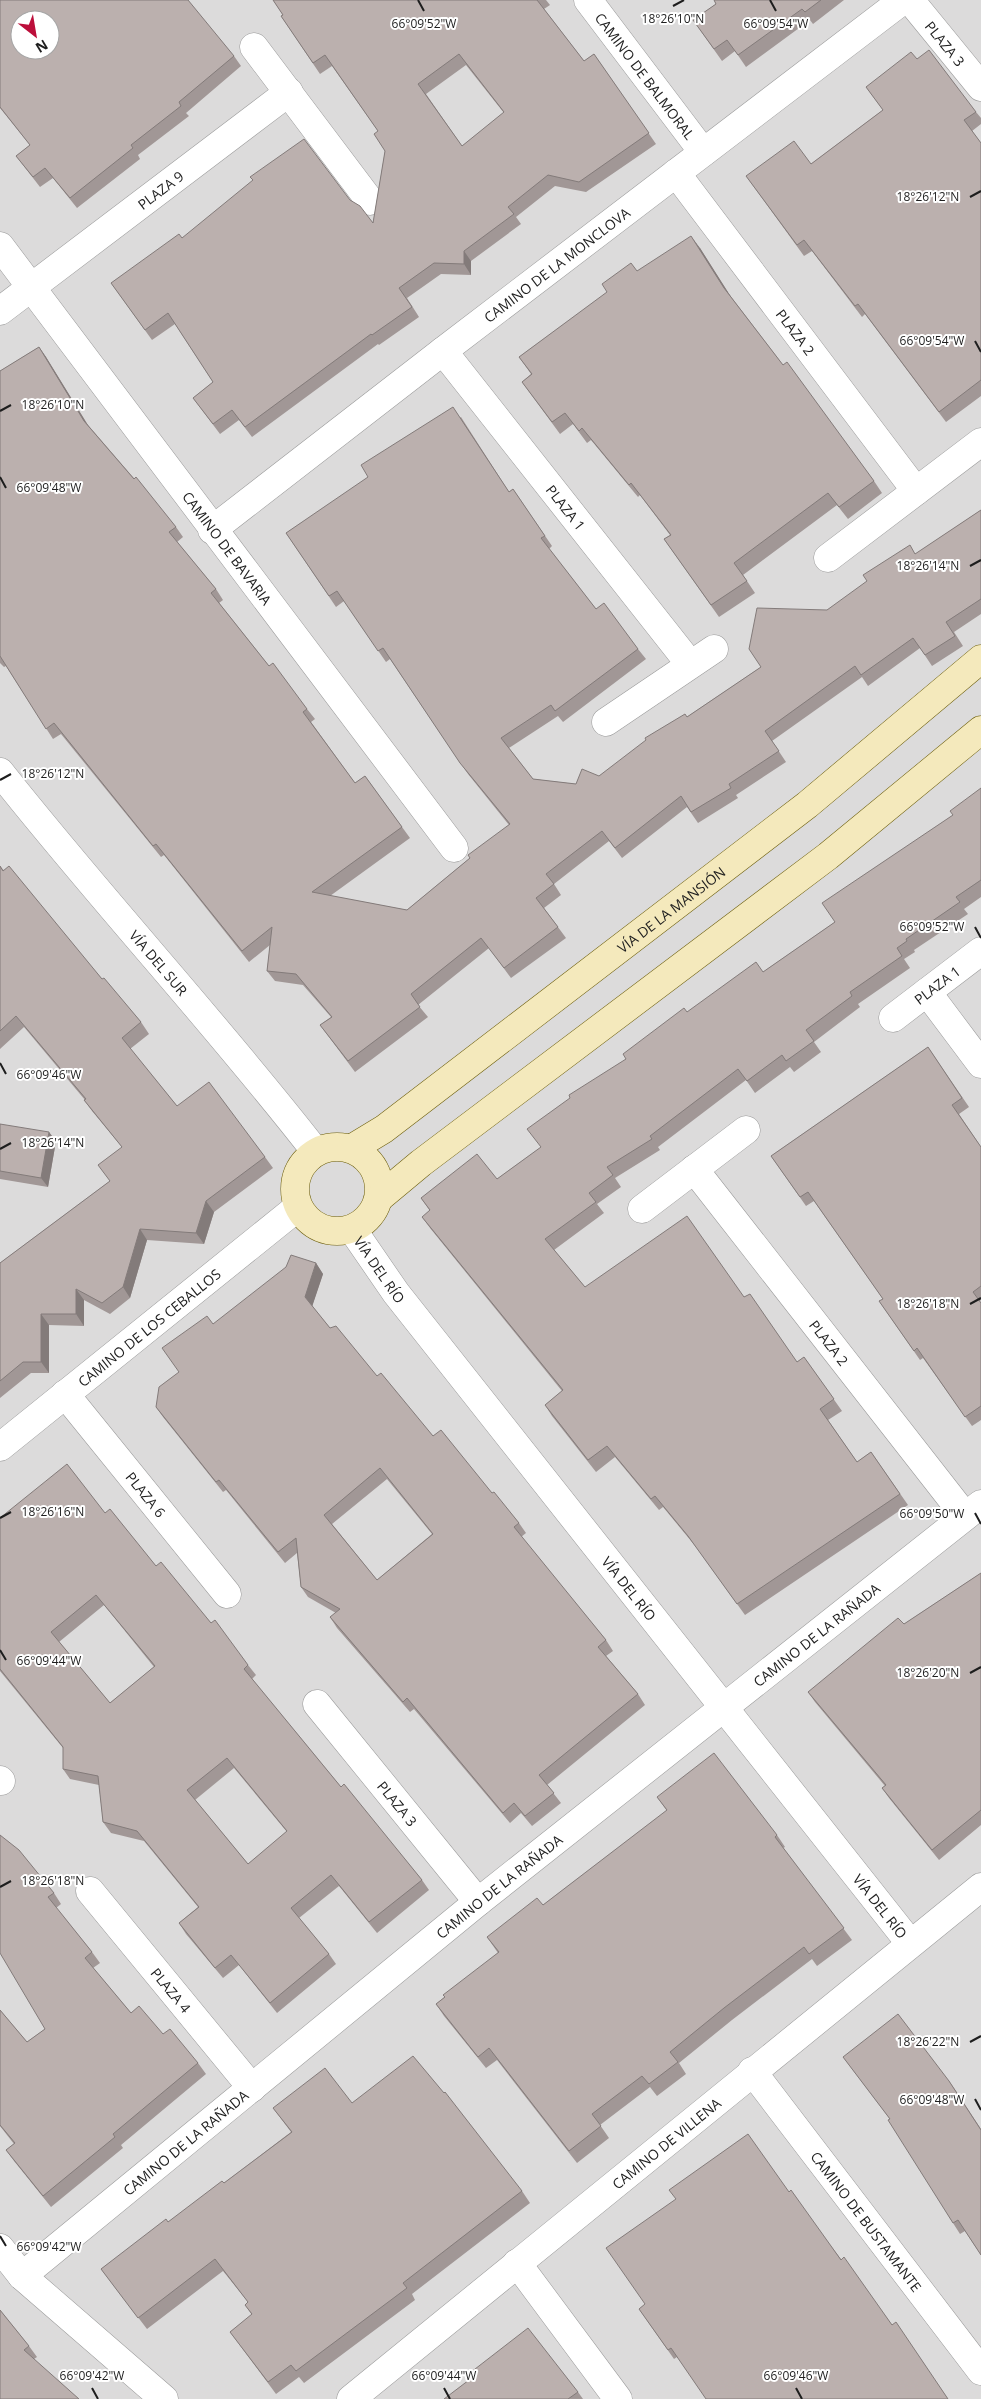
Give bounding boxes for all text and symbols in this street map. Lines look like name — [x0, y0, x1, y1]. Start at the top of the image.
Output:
street label: CAMINO DE BALMORAL — [591, 8, 699, 143]
north arrow — [10, 10, 60, 60]
text: 18°26'10"N — [642, 10, 704, 27]
text: 66°09'52"W — [392, 15, 456, 32]
text: 66°09'54"W — [744, 15, 808, 32]
street label: PLAZA 3 — [921, 17, 970, 70]
text: N — [32, 35, 52, 58]
street label: PLAZA 9 — [133, 166, 187, 213]
text: 18°26'12"N — [897, 188, 959, 205]
street label: CAMINO DE LA MONCLOVA — [480, 202, 634, 326]
street label: PLAZA 2 — [772, 305, 819, 359]
text: 66°09'54"W — [900, 332, 964, 349]
text: 18°26'10"N — [22, 396, 84, 413]
text: 66°09'48"W — [17, 479, 81, 496]
street label: PLAZA 1 — [542, 480, 590, 534]
street label: CAMINO DE BAVARIA — [179, 487, 277, 608]
text: 18°26'14"N — [897, 557, 959, 574]
text: 18°26'12"N — [22, 765, 84, 782]
street label: VÍA DE LA MANSIÓN — [613, 862, 729, 957]
text: 66°09'52"W — [900, 918, 964, 935]
street label: VÍA DEL SUR — [126, 926, 193, 999]
street label: PLAZA 1 — [910, 961, 964, 1008]
text: 66°09'46"W — [17, 1066, 81, 1083]
text: 18°26'14"N — [22, 1134, 84, 1151]
street label: VÍA DEL RÍO — [350, 1232, 410, 1307]
street label: CAMINO DE LOS CEBALLOS — [73, 1264, 224, 1390]
text: 18°26'18"N — [897, 1295, 959, 1312]
street label: PLAZA 2 — [806, 1316, 853, 1369]
street label: PLAZA 6 — [122, 1468, 170, 1521]
text: 18°26'16"N — [22, 1503, 84, 1520]
text: 66°09'50"W — [900, 1505, 964, 1522]
street label: VÍA DEL RÍO — [598, 1552, 661, 1624]
street label: CAMINO DE LA RAÑADA — [749, 1578, 884, 1690]
text: 66°09'44"W — [17, 1652, 81, 1669]
text: 18°26'20"N — [897, 1664, 959, 1681]
street label: PLAZA 3 — [374, 1777, 422, 1830]
street label: CAMINO DE LA RAÑADA — [432, 1830, 566, 1942]
street label: VÍA DEL RÍO — [849, 1870, 912, 1942]
text: 18°26'18"N — [22, 1872, 84, 1889]
street label: PLAZA 4 — [147, 1963, 196, 2016]
text: 18°26'22"N — [897, 2033, 959, 2050]
street label: CAMINO DE LA RAÑADA — [119, 2085, 252, 2199]
text: 66°09'48"W — [900, 2091, 964, 2108]
street label: CAMINO DE VILLENA — [608, 2093, 725, 2193]
street label: CAMINO DE BUSTAMANTE — [807, 2147, 926, 2295]
text: 66°09'42"W — [17, 2238, 81, 2255]
text: 66°09'42"W — [60, 2367, 124, 2384]
text: 66°09'44"W — [412, 2367, 476, 2384]
text: 66°09'46"W — [764, 2367, 828, 2384]

